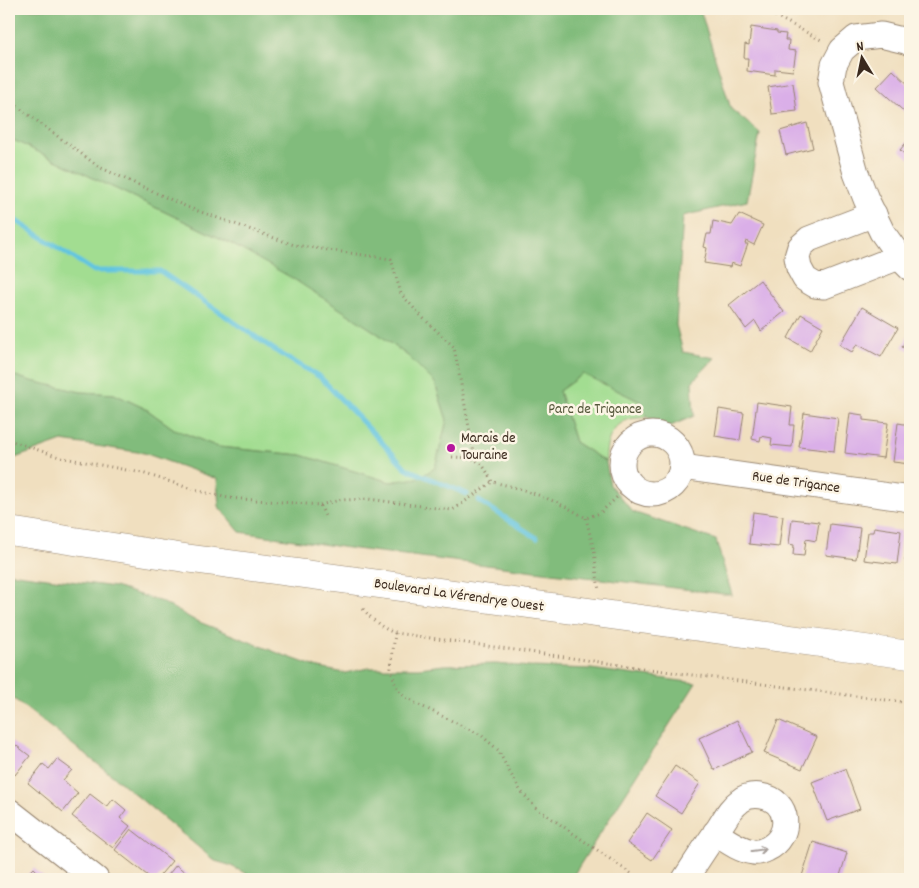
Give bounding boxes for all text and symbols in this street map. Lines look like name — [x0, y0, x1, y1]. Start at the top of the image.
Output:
north arrow — [836, 32, 886, 82]
text: N — [855, 37, 865, 58]
park label: Parc de Trigance — [548, 399, 642, 421]
place label: Marais de Touraine — [461, 428, 516, 467]
marker: Marais de Touraine — [445, 442, 457, 454]
street label: Rue de Trigance — [751, 466, 842, 500]
street label: Boulevard La Vérendrye Ouest — [373, 573, 546, 619]
one-way arrow — [750, 845, 766, 855]

